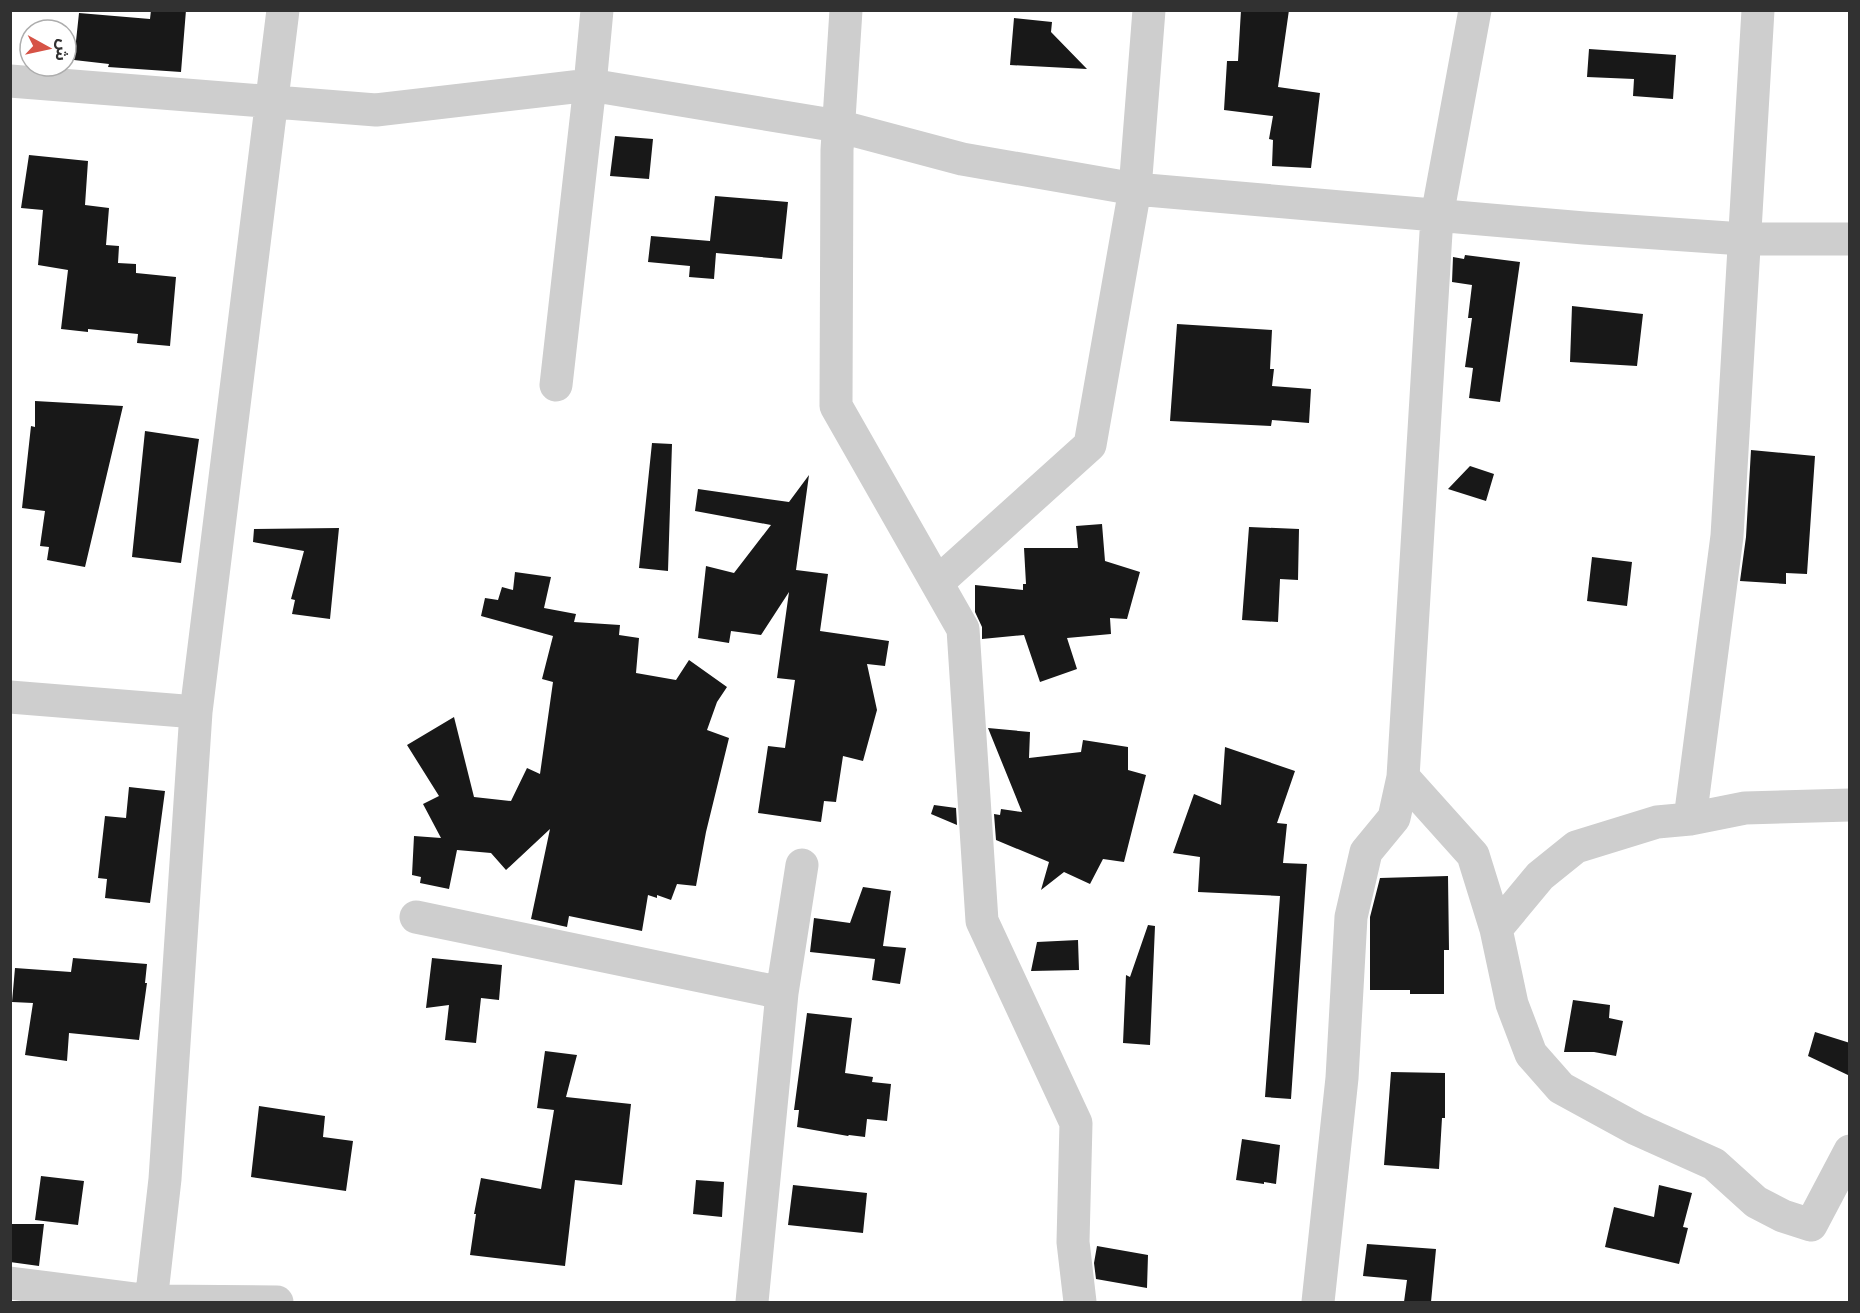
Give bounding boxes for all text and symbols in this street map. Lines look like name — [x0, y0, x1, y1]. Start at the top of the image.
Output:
north arrow — [18, 18, 78, 78]
text: ش — [51, 38, 73, 62]

